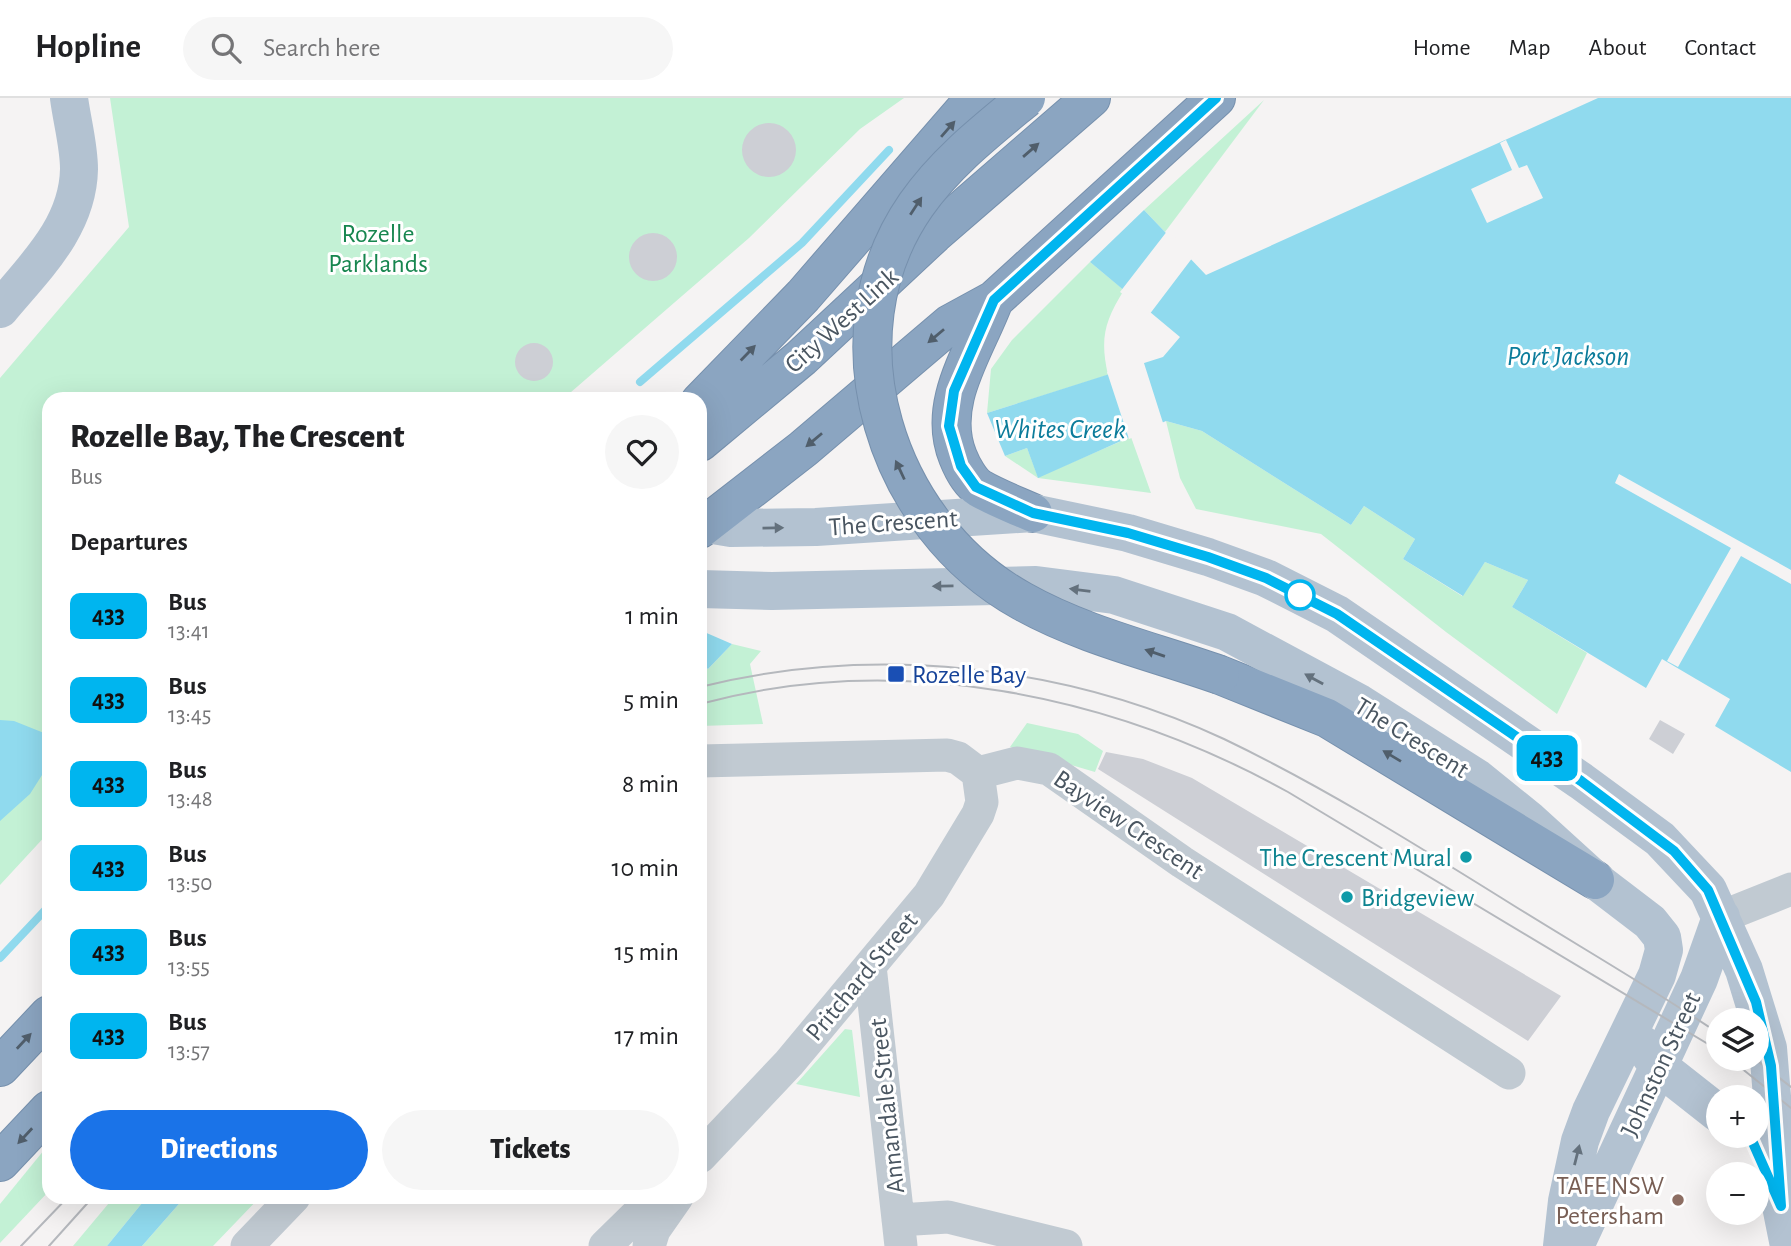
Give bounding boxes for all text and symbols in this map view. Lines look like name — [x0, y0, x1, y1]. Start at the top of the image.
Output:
search box — [183, 17, 673, 80]
icon: search — [207, 29, 245, 67]
text: Hopline — [35, 31, 141, 64]
text: Search here — [263, 35, 381, 61]
text: Home — [1413, 36, 1471, 60]
text: Map — [1509, 36, 1551, 60]
text: About — [1589, 36, 1646, 60]
text: Contact — [1684, 36, 1756, 60]
one-way arrow — [940, 120, 956, 138]
one-way arrow — [1022, 143, 1039, 158]
one-way arrow — [910, 196, 923, 216]
park label: Rozelle Parklands — [328, 221, 428, 277]
street label: City West Link — [780, 263, 903, 378]
one-way arrow — [928, 328, 946, 343]
water label: Port Jackson — [1507, 343, 1629, 371]
one-way arrow — [739, 345, 755, 362]
button: heart — [605, 415, 679, 489]
water label: Whites Creek — [994, 416, 1126, 444]
text: Rozelle Bay, The Crescent — [70, 421, 405, 454]
one-way arrow — [805, 432, 822, 447]
one-way arrow — [894, 459, 905, 480]
text: Bus — [70, 466, 103, 489]
street label: The Crescent — [828, 506, 958, 540]
one-way arrow — [763, 522, 785, 534]
text: Departures — [70, 529, 188, 555]
one-way arrow — [932, 580, 954, 591]
unlabelled marker — [1285, 580, 1315, 610]
one-way arrow — [1069, 585, 1091, 596]
text: Bus — [168, 589, 207, 615]
text: 1 min — [625, 603, 679, 629]
text: 433 — [92, 604, 125, 628]
text: 13:41 — [168, 620, 210, 643]
one-way arrow — [1145, 647, 1166, 657]
place label: Rozelle Bay — [912, 662, 1026, 688]
marker: Rozelle Bay — [886, 664, 906, 684]
text: Bus — [168, 673, 207, 699]
one-way arrow — [1305, 673, 1324, 685]
text: 5 min — [623, 687, 679, 713]
text: 433 — [92, 688, 125, 712]
street label: The Crescent — [1350, 693, 1473, 783]
text: 13:45 — [168, 704, 211, 727]
line badge: 433 — [1507, 735, 1587, 781]
text: 433 — [1531, 746, 1563, 770]
one-way arrow — [1382, 750, 1402, 763]
text: Bus — [168, 757, 207, 783]
street label: Bayview Crescent — [1049, 765, 1208, 884]
text: 8 min — [622, 771, 679, 797]
text: 433 — [92, 772, 125, 796]
text: 13:48 — [168, 788, 213, 811]
text: Bus — [168, 841, 207, 867]
place label: The Crescent Mural — [1259, 845, 1452, 871]
marker: The Crescent Mural — [1458, 849, 1474, 865]
text: 10 min — [612, 855, 679, 881]
text: 433 — [92, 856, 125, 880]
text: 13:50 — [168, 872, 212, 895]
place label: Bridgeview — [1361, 885, 1475, 911]
marker: Bridgeview — [1339, 889, 1355, 905]
street label: Pritchard Street — [801, 908, 923, 1046]
text: Bus — [168, 925, 207, 951]
text: 15 min — [614, 939, 679, 965]
text: 433 — [92, 940, 125, 964]
text: 13:55 — [168, 956, 210, 979]
street label: Johnston Street — [1616, 988, 1706, 1141]
map controls — [1706, 1008, 1769, 1225]
button: layers — [1706, 1008, 1769, 1071]
text: Bus — [168, 1009, 207, 1035]
street label: Annandale Street — [865, 1017, 909, 1195]
text: 17 min — [614, 1023, 679, 1049]
text: 433 — [92, 1024, 125, 1048]
one-way arrow — [16, 1033, 32, 1050]
text: 13:57 — [168, 1040, 210, 1063]
button: + — [1706, 1085, 1769, 1148]
button: Directions — [70, 1110, 368, 1190]
button: Tickets — [382, 1110, 679, 1190]
one-way arrow — [17, 1128, 33, 1145]
one-way arrow — [1572, 1143, 1583, 1165]
button: − — [1706, 1162, 1769, 1225]
place label: TAFE NSW Petersham — [1556, 1173, 1665, 1229]
marker: TAFE NSW Petersham — [1670, 1192, 1686, 1208]

